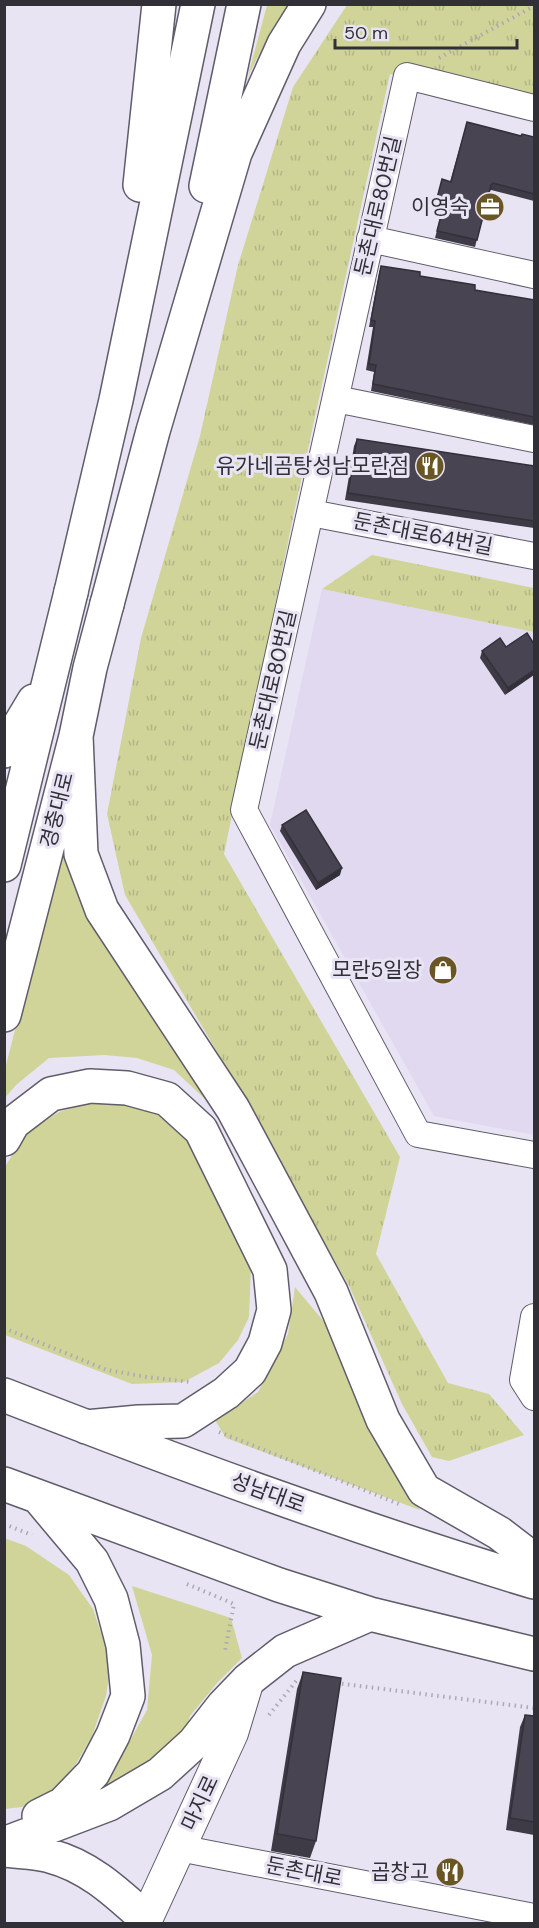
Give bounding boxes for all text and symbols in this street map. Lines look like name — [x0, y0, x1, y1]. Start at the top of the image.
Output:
scale bar — [335, 12, 516, 50]
text: 50 m — [344, 21, 388, 45]
street label: 둔촌대로80번길 — [348, 133, 408, 279]
office icon: 이영숙 — [474, 191, 506, 223]
place label: 이영숙 — [411, 193, 469, 221]
restaurant icon: 유가네곰탕성남모란점 — [414, 450, 446, 482]
place label: 유가네곰탕성남모란점 — [216, 452, 409, 480]
street label: 둔촌대로64번길 — [351, 507, 495, 561]
street label: 둔촌대로80번길 — [243, 607, 303, 753]
street label: 경충대로 — [34, 769, 80, 851]
shop icon: 모란5일장 — [427, 954, 459, 986]
place label: 모란5일장 — [332, 956, 422, 984]
street label: 성남대로 — [227, 1467, 309, 1519]
street label: 마지로 — [175, 1771, 225, 1835]
street label: 둔촌대로 — [263, 1851, 345, 1893]
restaurant icon: 곱창고 — [434, 1856, 466, 1888]
place label: 곱창고 — [371, 1858, 429, 1886]

